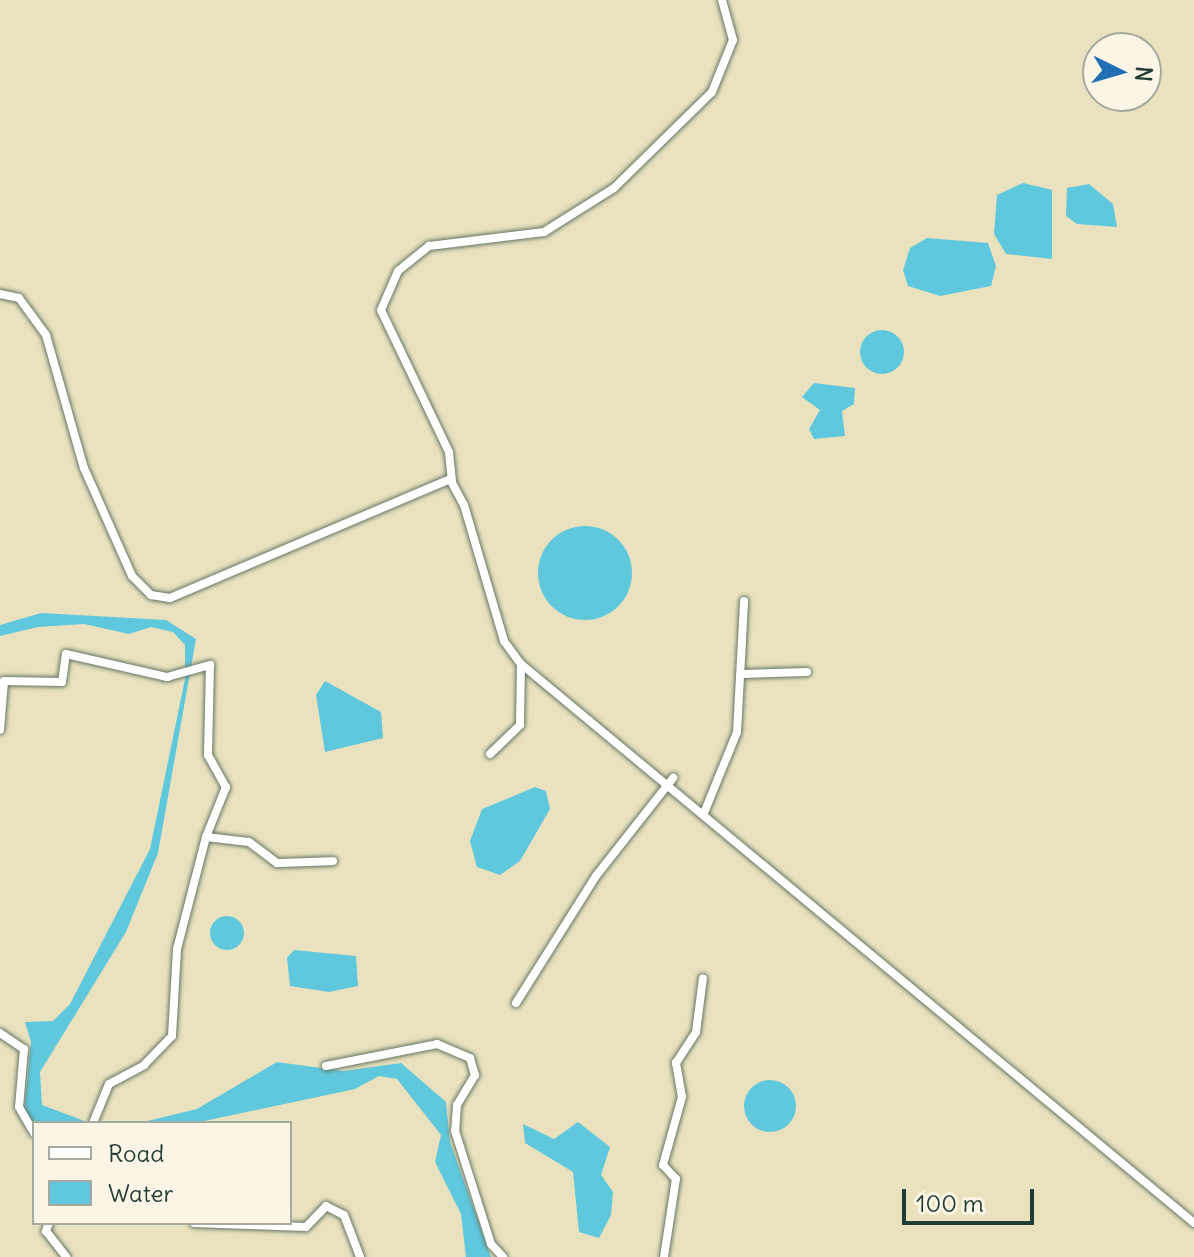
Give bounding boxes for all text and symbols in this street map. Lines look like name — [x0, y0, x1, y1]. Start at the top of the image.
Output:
north arrow — [1082, 32, 1162, 112]
text: N — [1129, 65, 1159, 83]
legend — [32, 1121, 292, 1225]
text: Road — [108, 1138, 164, 1168]
scale bar — [906, 1173, 1038, 1223]
text: Water — [108, 1178, 173, 1208]
text: 100 m — [916, 1188, 984, 1218]

